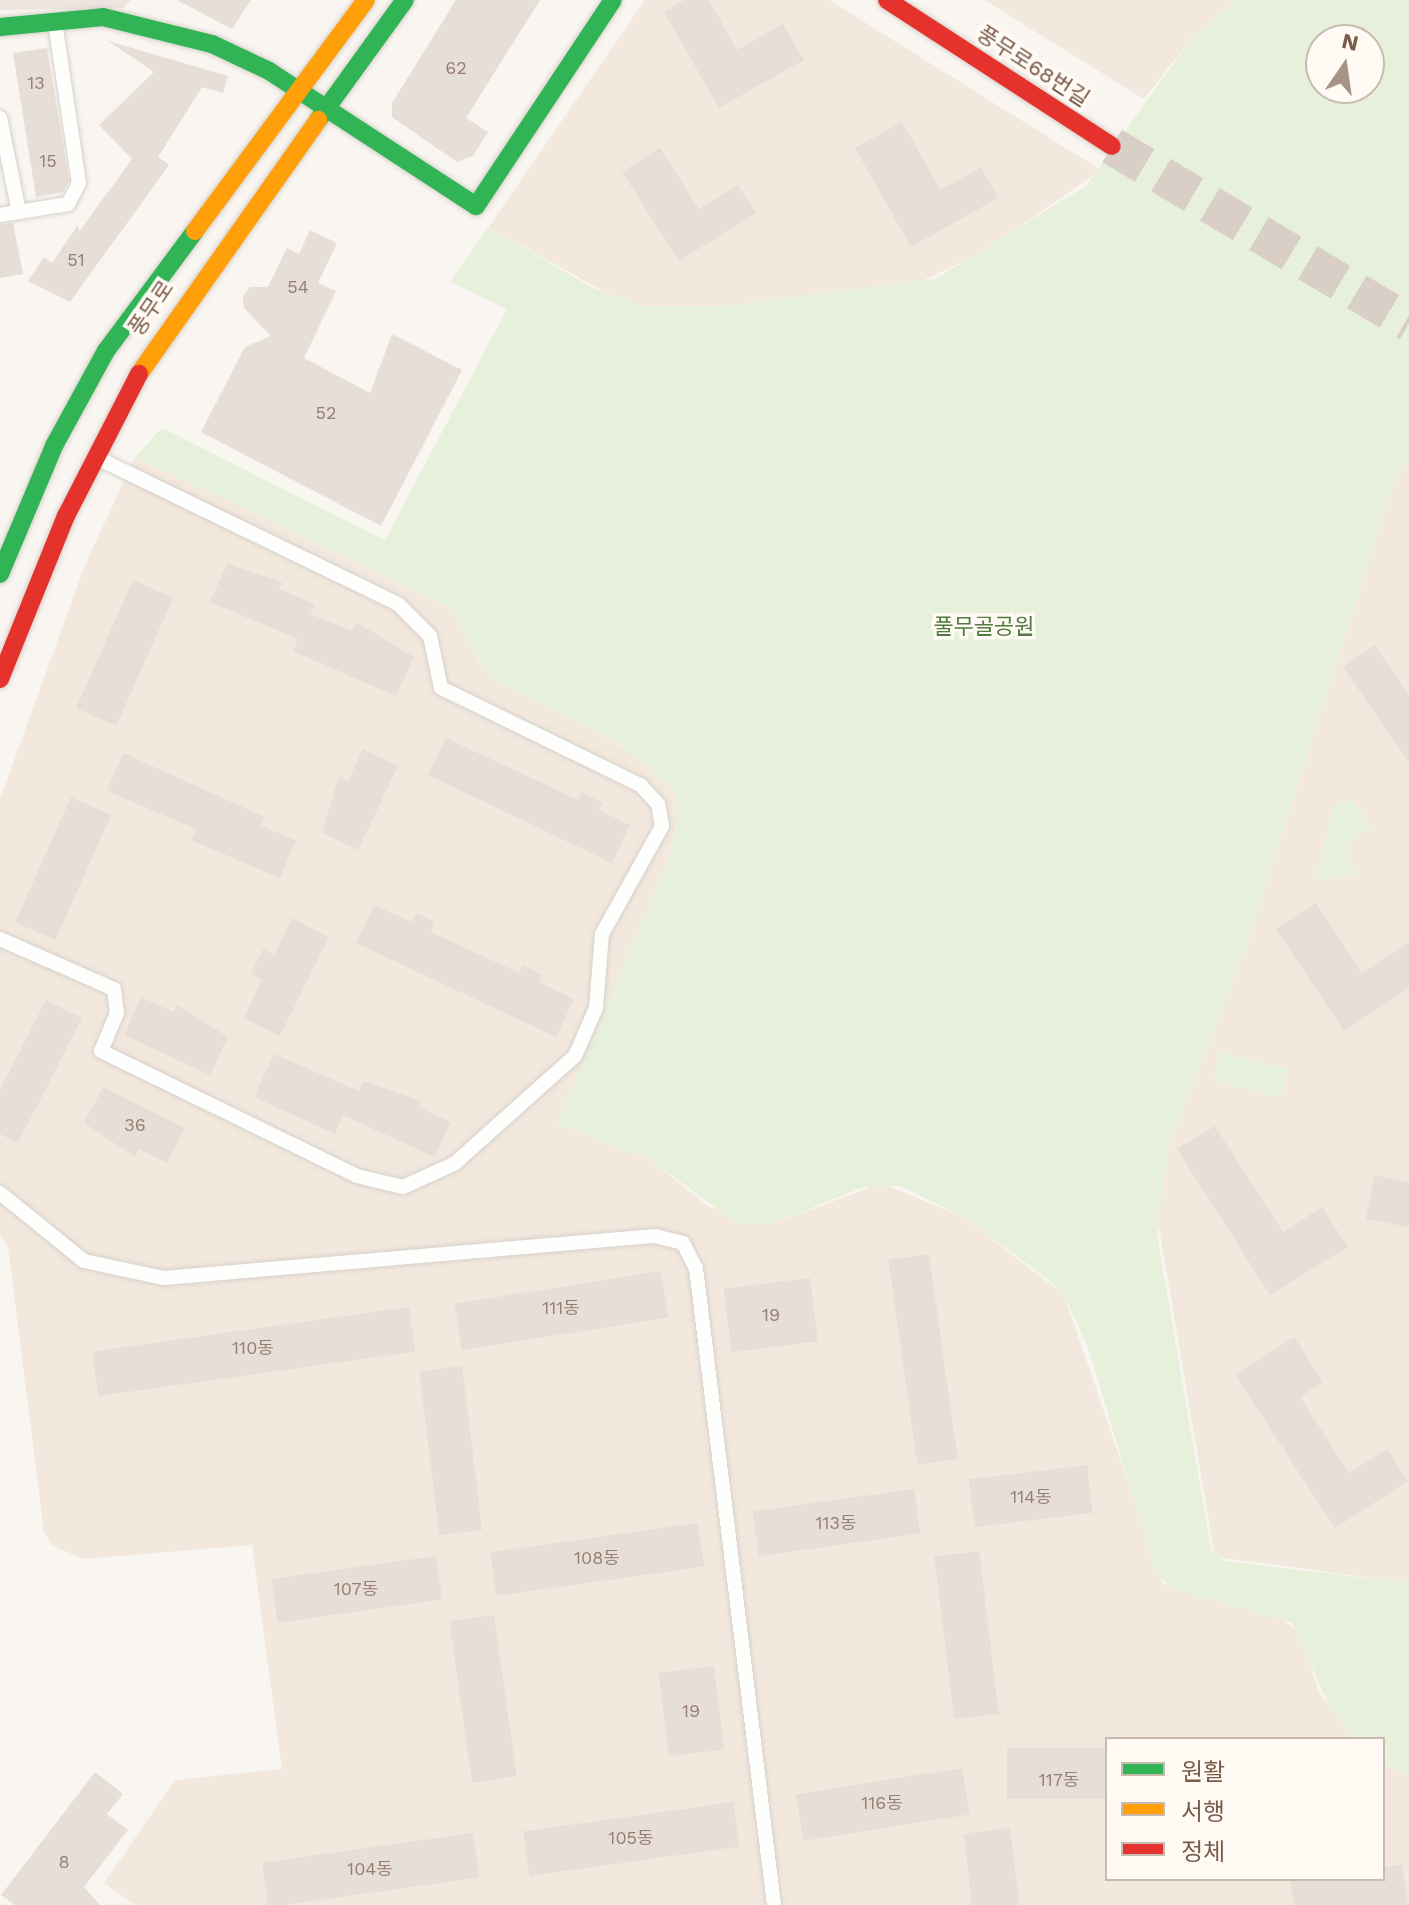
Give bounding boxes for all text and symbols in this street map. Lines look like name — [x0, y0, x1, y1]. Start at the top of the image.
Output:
street label: 풍무로68번길 — [972, 20, 1094, 112]
north arrow — [1305, 24, 1385, 104]
text: N — [1339, 28, 1361, 56]
house number: 62 — [445, 57, 467, 79]
house number: 13 — [27, 72, 45, 94]
house number: 15 — [39, 150, 57, 172]
house number: 51 — [67, 249, 85, 271]
street label: 풍무로 — [123, 275, 179, 341]
house number: 54 — [287, 276, 309, 298]
house number: 52 — [316, 402, 336, 424]
park label: 풀무골공원 — [933, 614, 1035, 640]
house number: 36 — [124, 1114, 146, 1136]
house number: 111동 — [542, 1297, 580, 1319]
house number: 19 — [762, 1304, 780, 1326]
house number: 110동 — [232, 1337, 274, 1359]
house number: 114동 — [1010, 1486, 1052, 1508]
house number: 113동 — [815, 1512, 857, 1534]
house number: 108동 — [574, 1547, 620, 1569]
house number: 107동 — [334, 1578, 378, 1600]
house number: 19 — [682, 1700, 700, 1722]
legend — [1105, 1737, 1385, 1881]
text: 원활 — [1181, 1758, 1225, 1786]
house number: 117동 — [1039, 1769, 1079, 1791]
house number: 116동 — [861, 1792, 903, 1814]
text: 서행 — [1181, 1798, 1225, 1826]
house number: 105동 — [608, 1827, 654, 1849]
text: 정체 — [1181, 1838, 1225, 1866]
house number: 8 — [58, 1851, 70, 1873]
house number: 104동 — [347, 1858, 393, 1880]

